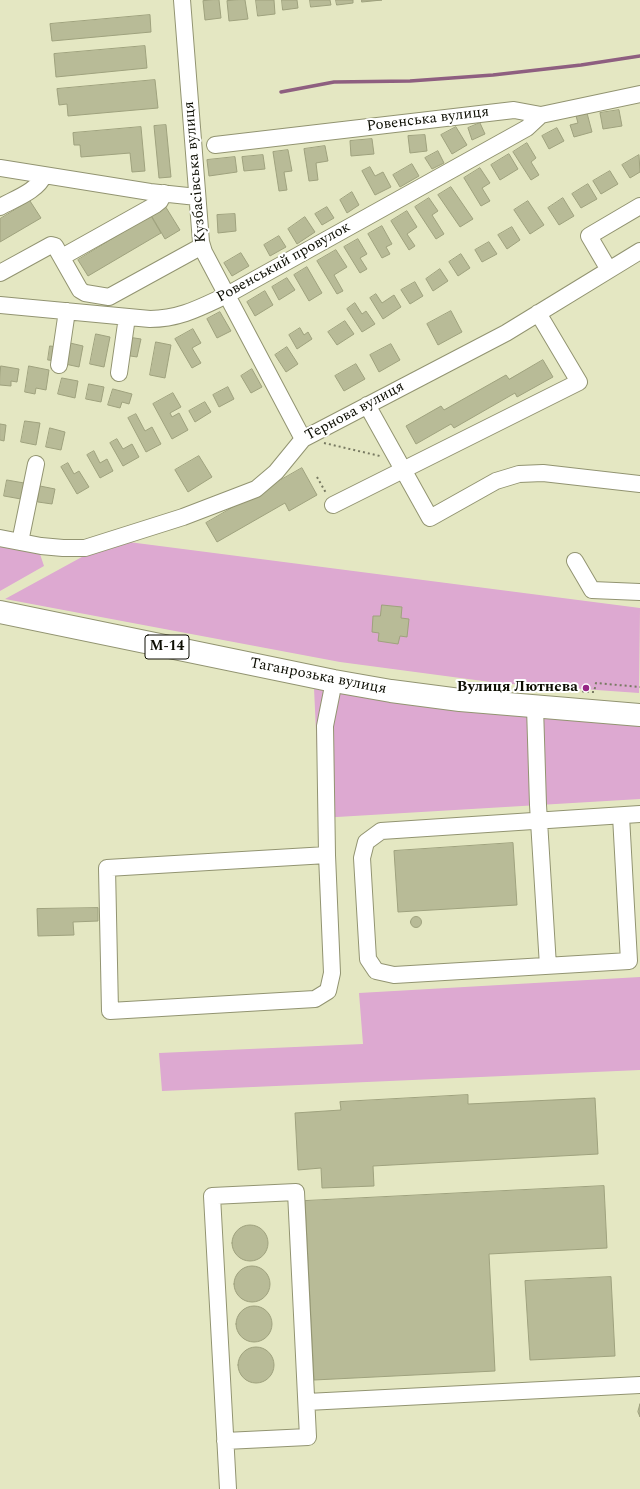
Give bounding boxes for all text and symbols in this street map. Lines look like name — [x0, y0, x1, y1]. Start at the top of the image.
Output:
street label: Кузбасівська вулиця — [181, 100, 211, 244]
street label: Ровенська вулиця — [366, 104, 490, 136]
street label: Ровенський провулок — [214, 219, 354, 307]
street label: Тернова вулиця — [302, 378, 408, 446]
road number: М-14 — [145, 635, 189, 659]
street label: Таганрозька вулиця — [248, 655, 388, 699]
place label: Вулиця Лютнева — [457, 679, 578, 697]
marker: Вулиця Лютнева — [581, 683, 591, 693]

